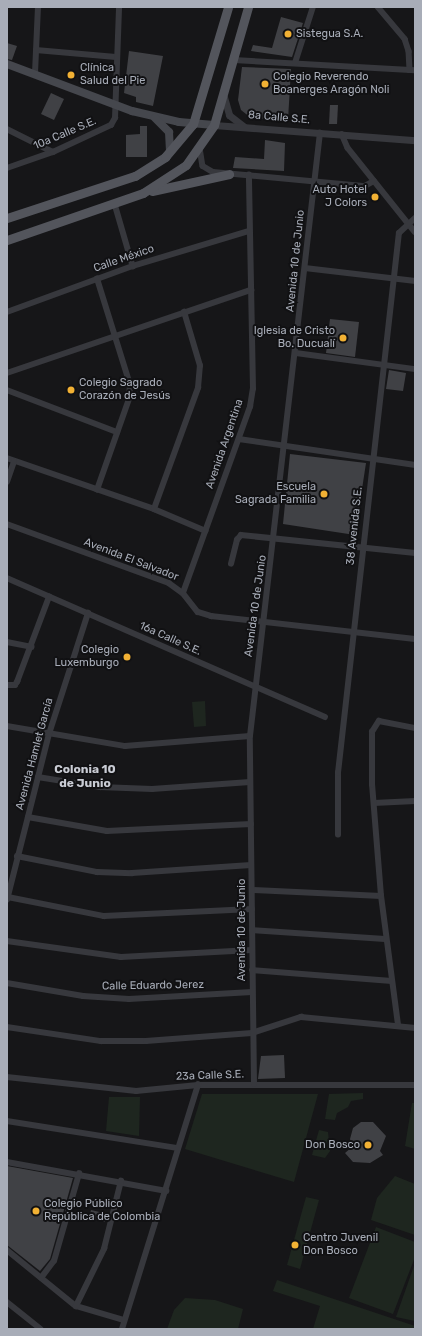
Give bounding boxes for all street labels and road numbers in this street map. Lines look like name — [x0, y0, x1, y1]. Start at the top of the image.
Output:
street label: 8a Calle S.E. — [247, 109, 311, 127]
street label: 10a Calle S.E. — [32, 115, 98, 153]
street label: Avenida 10 de Junio — [284, 209, 308, 313]
street label: Calle México — [92, 242, 156, 276]
street label: Avenida Argentina — [203, 397, 247, 491]
street label: 38 Avenida S.E. — [344, 486, 366, 566]
street label: Avenida El Salvador — [82, 536, 180, 584]
street label: Avenida 10 de Junio — [242, 554, 270, 658]
street label: 16a Calle S.E. — [137, 619, 203, 659]
street label: Avenida Hamlet García — [14, 696, 56, 812]
street label: Avenida 10 de Junio — [235, 879, 249, 981]
street label: Calle Eduardo Jerez — [102, 979, 204, 993]
street label: 23a Calle S.E. — [176, 1068, 244, 1084]

